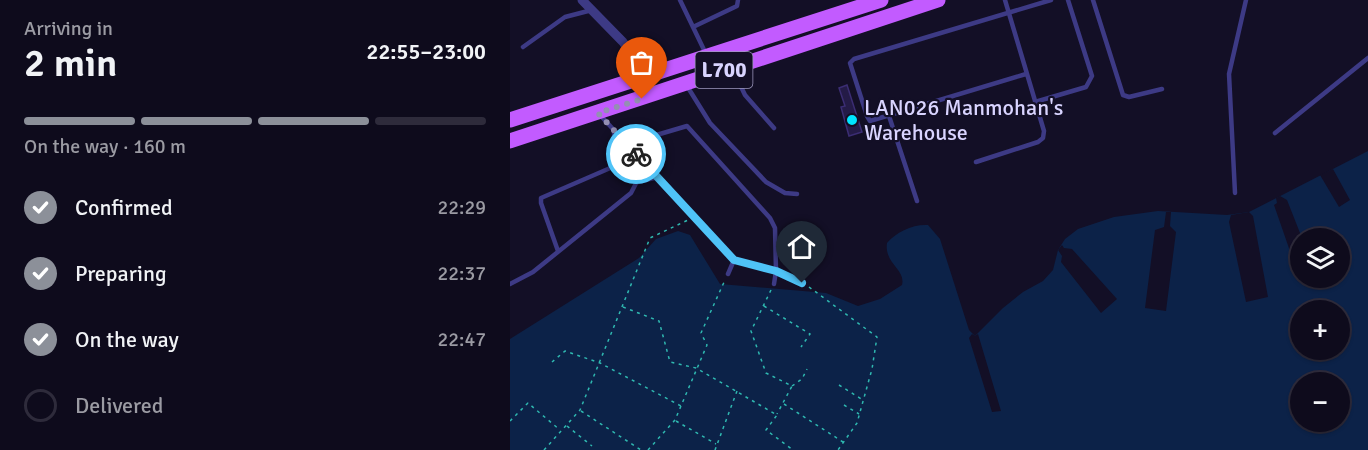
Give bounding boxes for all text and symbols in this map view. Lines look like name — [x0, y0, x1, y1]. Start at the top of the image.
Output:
text: Arriving in — [24, 16, 113, 41]
pin — [616, 37, 667, 99]
text: 22:55–23:00 — [367, 38, 486, 65]
text: 2 min — [24, 39, 117, 87]
icon: bag — [625, 46, 658, 79]
road number: L700 — [696, 52, 752, 88]
place label: LAN026 Manmohan's Warehouse — [864, 94, 1063, 146]
marker: LAN026 Manmohan's Warehouse — [845, 113, 859, 127]
courier — [606, 124, 666, 184]
text: On the way · 160 m — [24, 134, 186, 159]
icon: bike — [620, 138, 653, 171]
icon: check — [24, 191, 57, 224]
text: Confirmed — [75, 194, 173, 221]
text: 22:29 — [437, 195, 486, 220]
pin — [776, 221, 827, 283]
map controls — [1290, 228, 1350, 432]
button: layers — [1290, 228, 1350, 288]
icon: home — [785, 230, 818, 263]
icon: check — [24, 257, 57, 290]
text: Preparing — [75, 260, 167, 287]
text: 22:37 — [437, 261, 486, 286]
button: + — [1290, 300, 1350, 360]
icon: check — [24, 323, 57, 356]
text: On the way — [75, 326, 179, 353]
text: 22:47 — [437, 327, 486, 352]
button: − — [1290, 372, 1350, 432]
text: Delivered — [75, 392, 163, 419]

